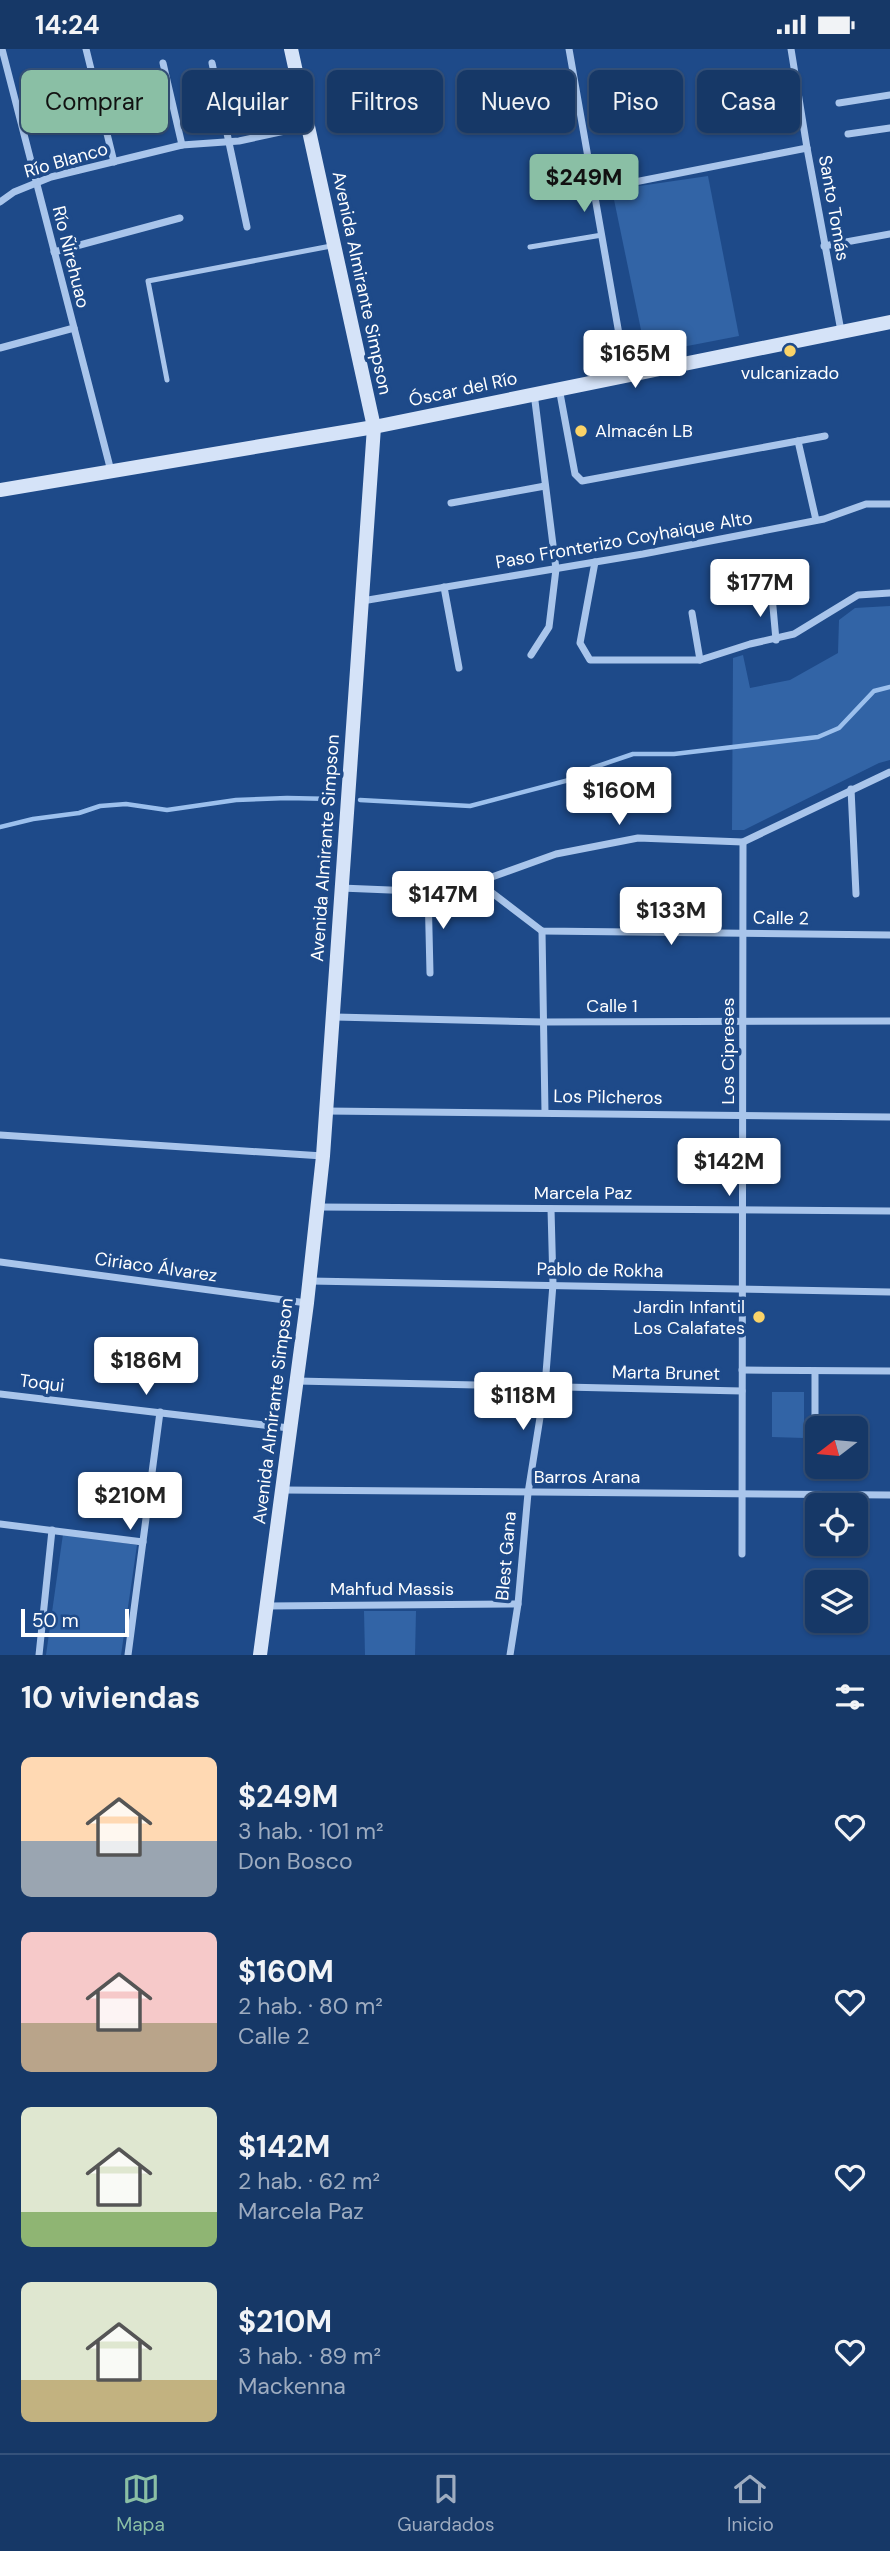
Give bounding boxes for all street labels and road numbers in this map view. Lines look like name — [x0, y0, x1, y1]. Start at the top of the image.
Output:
street label: Río Blanco — [21, 137, 111, 183]
street label: Santo Tomás — [813, 153, 855, 263]
street label: Avenida Almirante Simpson — [327, 169, 397, 397]
street label: Río Ñirehuao — [47, 203, 95, 311]
street label: Óscar del Río — [407, 366, 519, 412]
street label: Paso Fronterizo Coyhaique Alto — [494, 506, 754, 574]
street label: Avenida Almirante Simpson — [305, 734, 345, 962]
street label: Calle 2 — [753, 906, 809, 930]
street label: Calle 1 — [586, 994, 638, 1018]
street label: Los Cipreses — [716, 998, 740, 1104]
street label: Los Pilcheros — [553, 1084, 663, 1110]
street label: Marcela Paz — [534, 1181, 632, 1205]
street label: Ciriaco Álvarez — [93, 1247, 219, 1287]
street label: Pablo de Rokha — [536, 1257, 664, 1283]
street label: Avenida Almirante Simpson — [247, 1296, 299, 1526]
street label: Marta Brunet — [612, 1360, 720, 1386]
street label: Toqui — [18, 1368, 66, 1398]
street label: Barros Arana — [534, 1465, 640, 1489]
street label: Blest Gana — [490, 1511, 522, 1601]
street label: Mahfud Massis — [330, 1577, 454, 1601]

